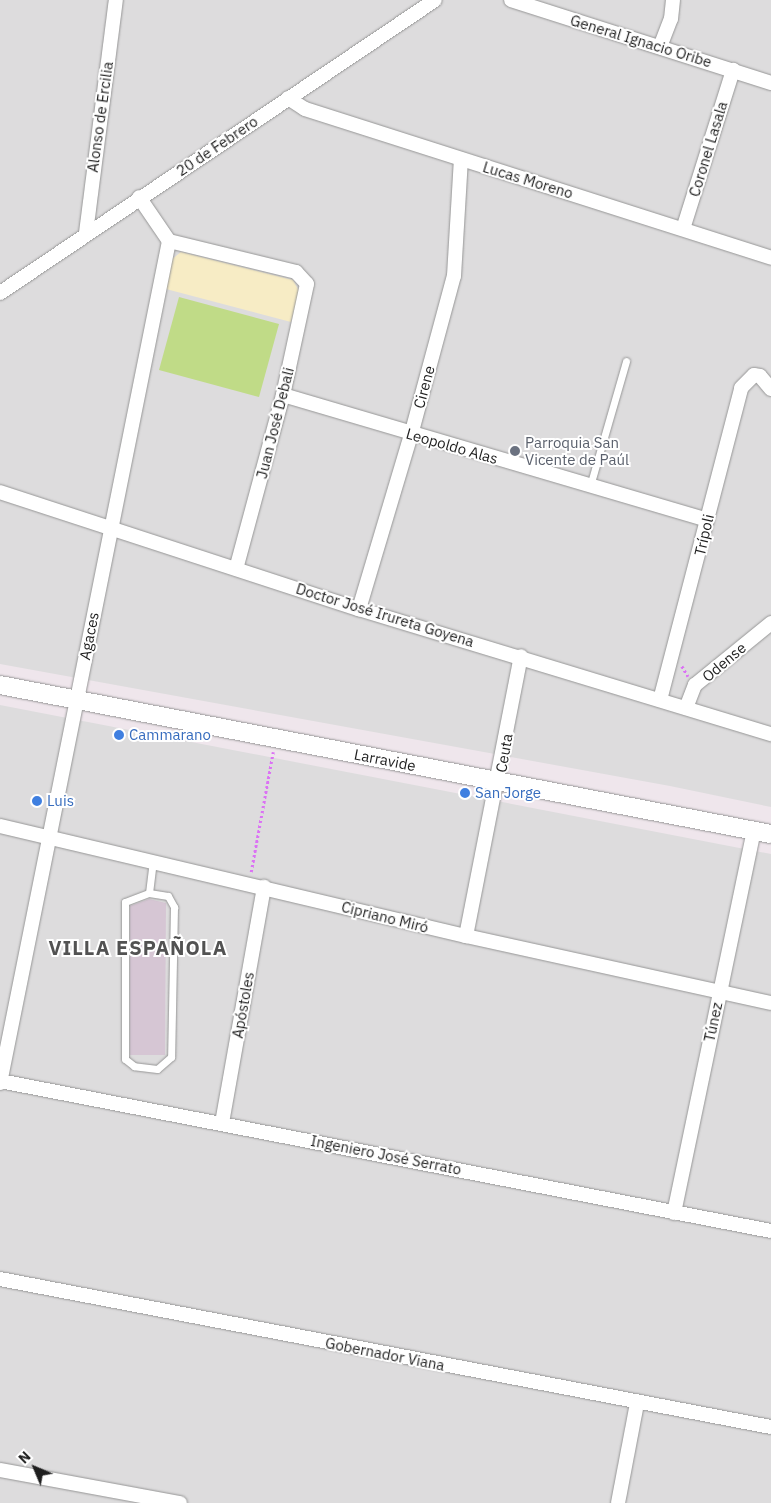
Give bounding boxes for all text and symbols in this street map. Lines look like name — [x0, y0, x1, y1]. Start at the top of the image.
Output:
street label: General Ignacio Oribe — [568, 11, 714, 71]
street label: Alonso de Ercilia — [83, 60, 117, 174]
street label: Coronel Lasala — [685, 99, 731, 199]
street label: 20 de Febrero — [173, 112, 261, 180]
street label: Lucas Moreno — [481, 158, 575, 202]
street label: Cirene — [410, 364, 438, 410]
street label: Juan José Debali — [252, 365, 298, 481]
street label: Leopoldo Alas — [404, 424, 500, 468]
place label: Parroquia San Vicente de Paúl — [525, 433, 629, 468]
marker: Parroquia San Vicente de Paúl — [509, 445, 521, 457]
street label: Trípoli — [690, 512, 718, 558]
street label: Doctor José Irureta Goyena — [294, 579, 476, 651]
street label: Agaces — [76, 610, 102, 662]
street label: Odense — [698, 639, 750, 685]
place label: Cammarano — [129, 726, 211, 744]
marker: Cammarano — [113, 729, 125, 741]
street label: Ceuta — [492, 732, 516, 774]
street label: Larravide — [353, 745, 417, 775]
place label: San Jorge — [475, 784, 541, 802]
marker: San Jorge — [459, 787, 471, 799]
place label: Luis — [47, 792, 74, 810]
marker: Luis — [31, 795, 43, 807]
street label: Cipriano Miró — [340, 897, 430, 937]
district label: VILLA ESPAÑOLA — [47, 935, 229, 959]
street label: Apóstoles — [228, 970, 258, 1040]
street label: Túnez — [700, 1001, 726, 1043]
street label: Ingeniero José Serrato — [309, 1132, 463, 1178]
street label: Gobernador Viana — [324, 1334, 446, 1374]
north arrow — [10, 1443, 60, 1493]
text: N — [14, 1447, 34, 1467]

